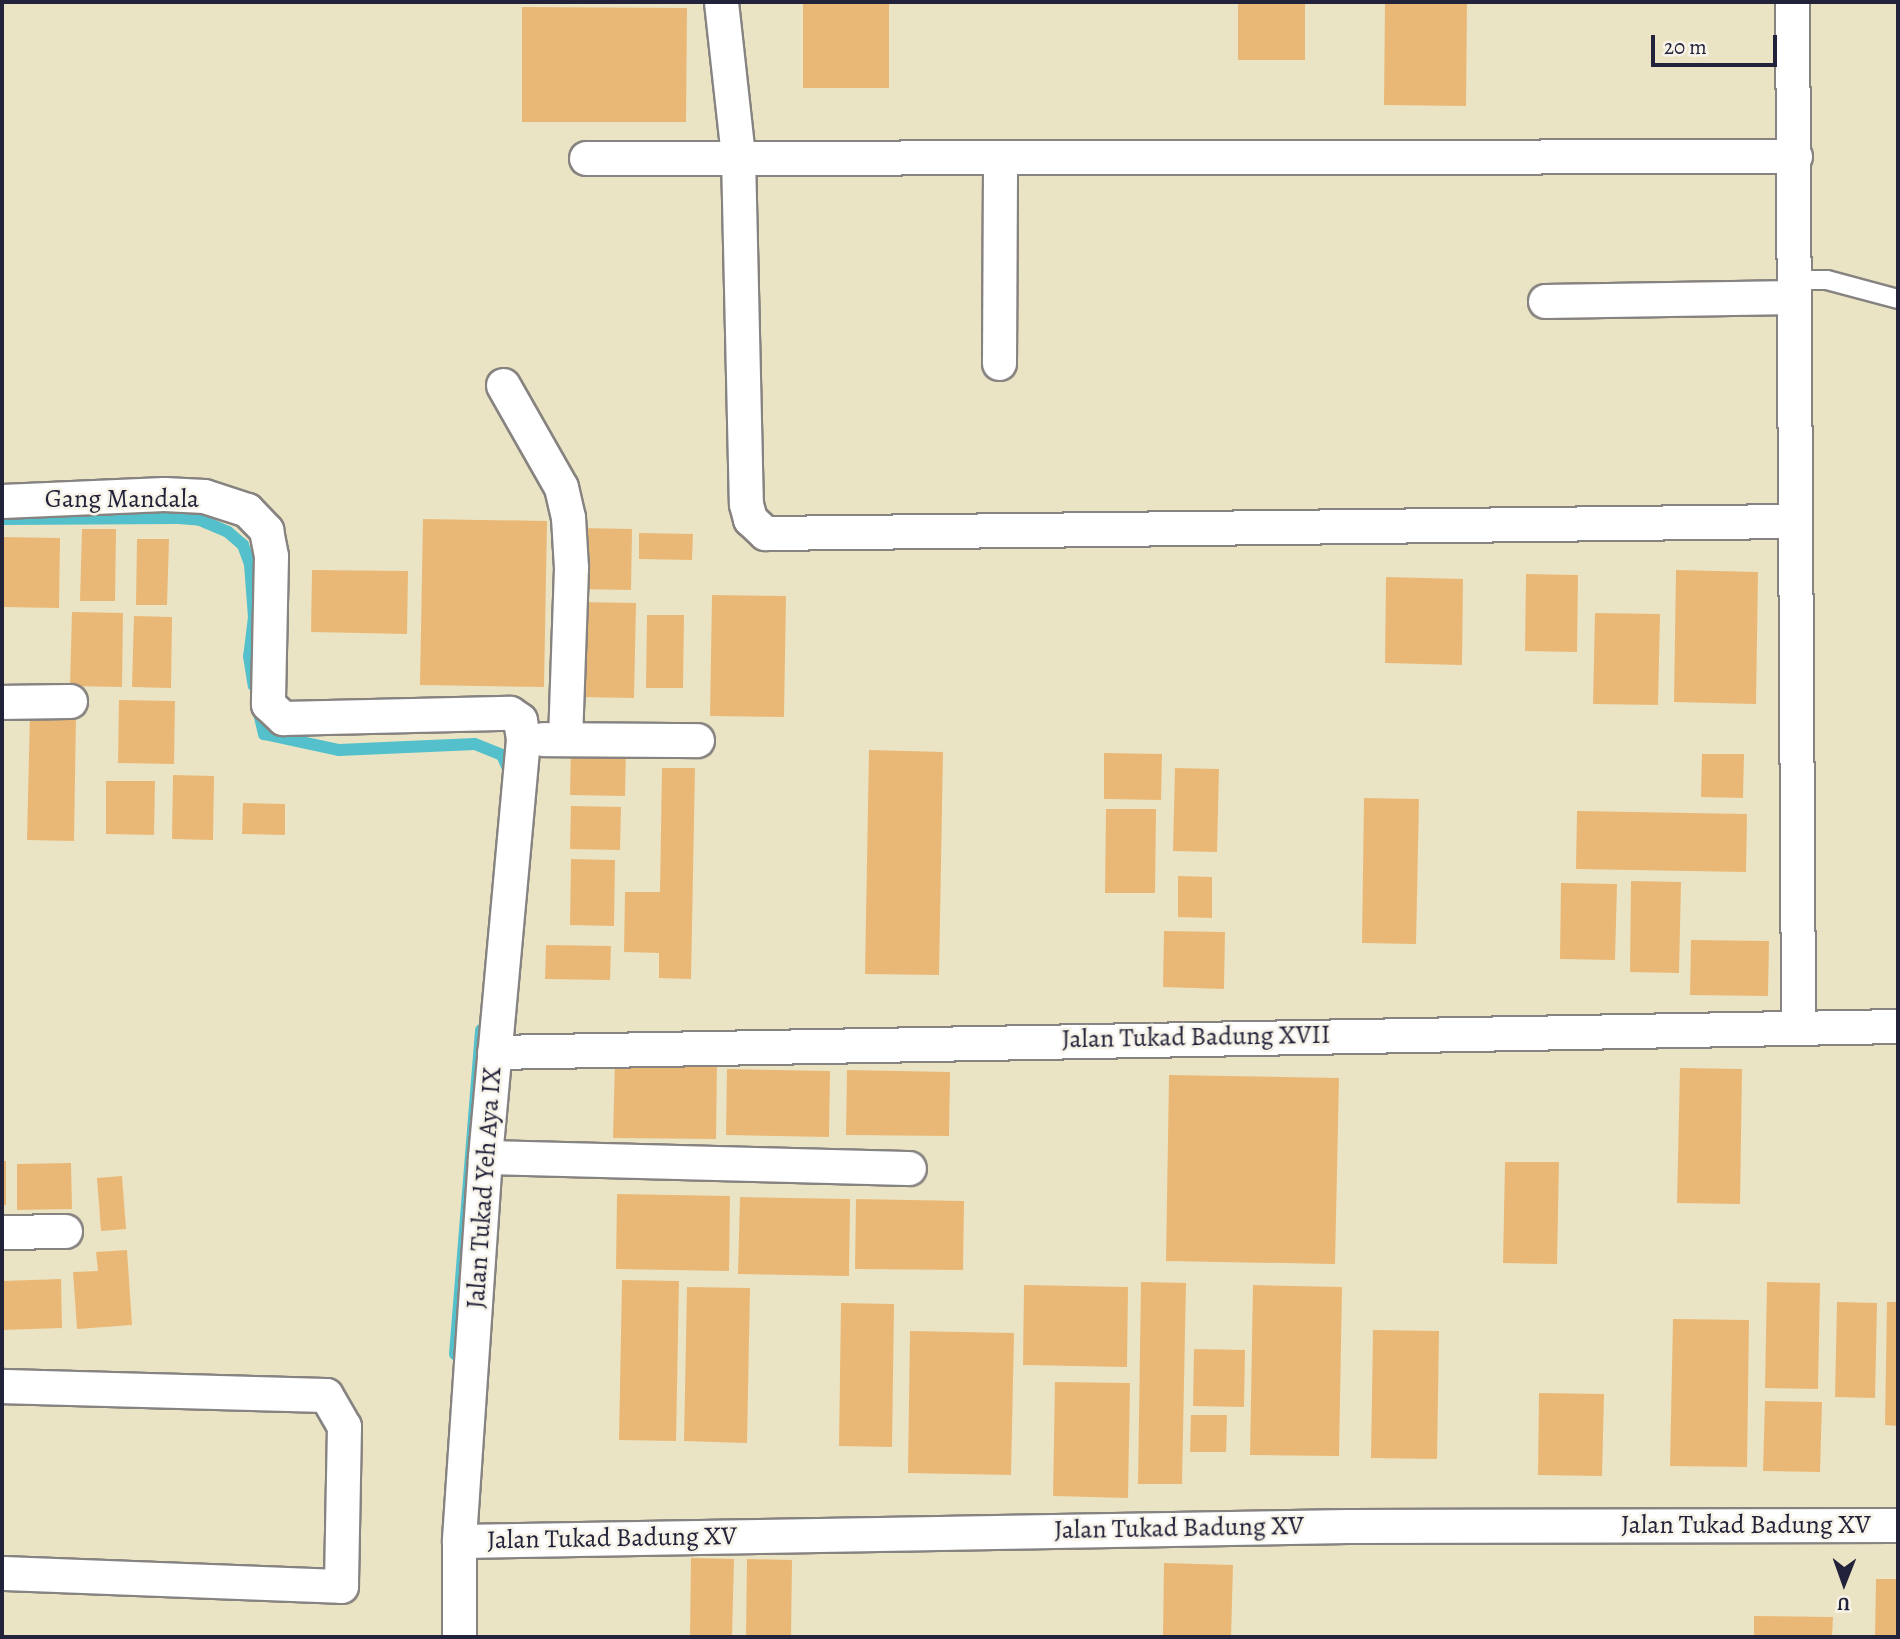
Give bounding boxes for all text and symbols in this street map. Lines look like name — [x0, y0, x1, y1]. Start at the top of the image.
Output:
scale bar — [1655, 21, 1781, 65]
text: 20 m — [1664, 33, 1707, 61]
street label: Gang Mandala — [45, 483, 199, 515]
street label: Jalan Tukad Badung XVII — [1061, 1019, 1331, 1055]
street label: Jalan Tukad Yeh Aya IX — [460, 1066, 508, 1310]
street label: Jalan Tukad Badung XV — [1621, 1509, 1871, 1541]
street label: Jalan Tukad Badung XV — [1054, 1510, 1304, 1546]
street label: Jalan Tukad Badung XV — [487, 1520, 737, 1556]
north arrow — [1809, 1548, 1879, 1618]
text: U — [1837, 1591, 1850, 1617]

